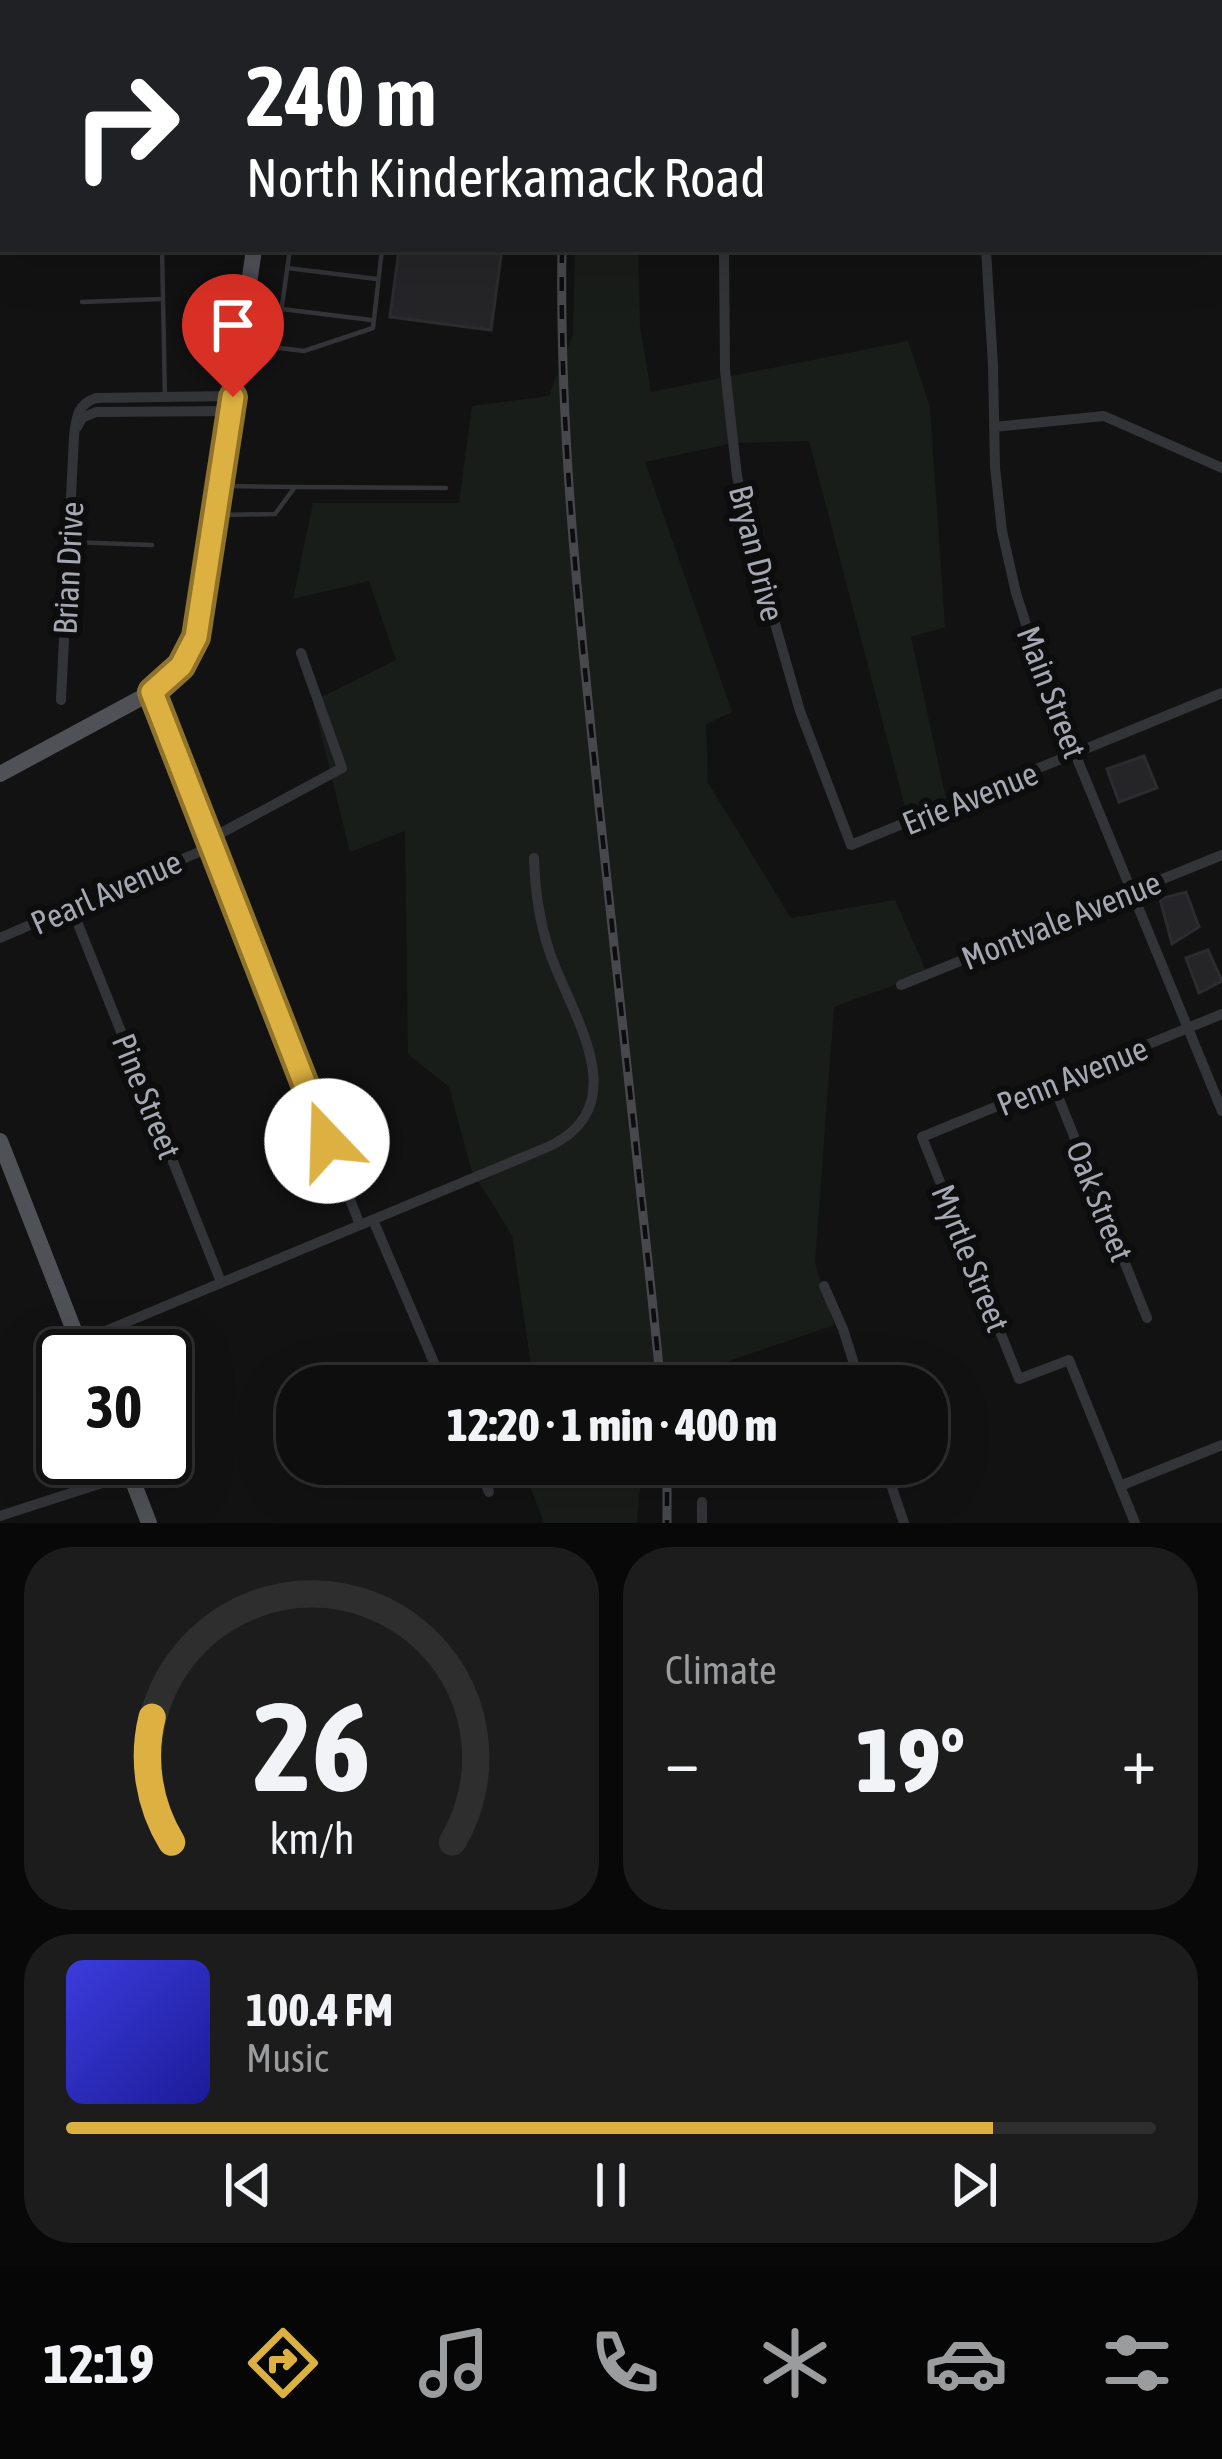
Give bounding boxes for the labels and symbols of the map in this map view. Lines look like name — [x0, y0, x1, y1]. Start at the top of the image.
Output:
pin — [182, 274, 284, 397]
street label: Bryan Drive — [722, 481, 792, 625]
street label: Brian Drive — [46, 501, 90, 635]
street label: Main Street — [1010, 621, 1094, 763]
street label: Erie Avenue — [897, 754, 1043, 842]
street label: Pearl Avenue — [25, 842, 187, 942]
street label: Montvale Avenue — [956, 863, 1166, 977]
street label: Pine Street — [105, 1028, 189, 1164]
street label: Penn Avenue — [991, 1029, 1153, 1123]
position arrow — [264, 1078, 390, 1204]
street label: Oak Street — [1059, 1135, 1141, 1267]
street label: Myrtle Street — [924, 1179, 1018, 1337]
speed limit sign: 30 — [36, 1329, 192, 1485]

